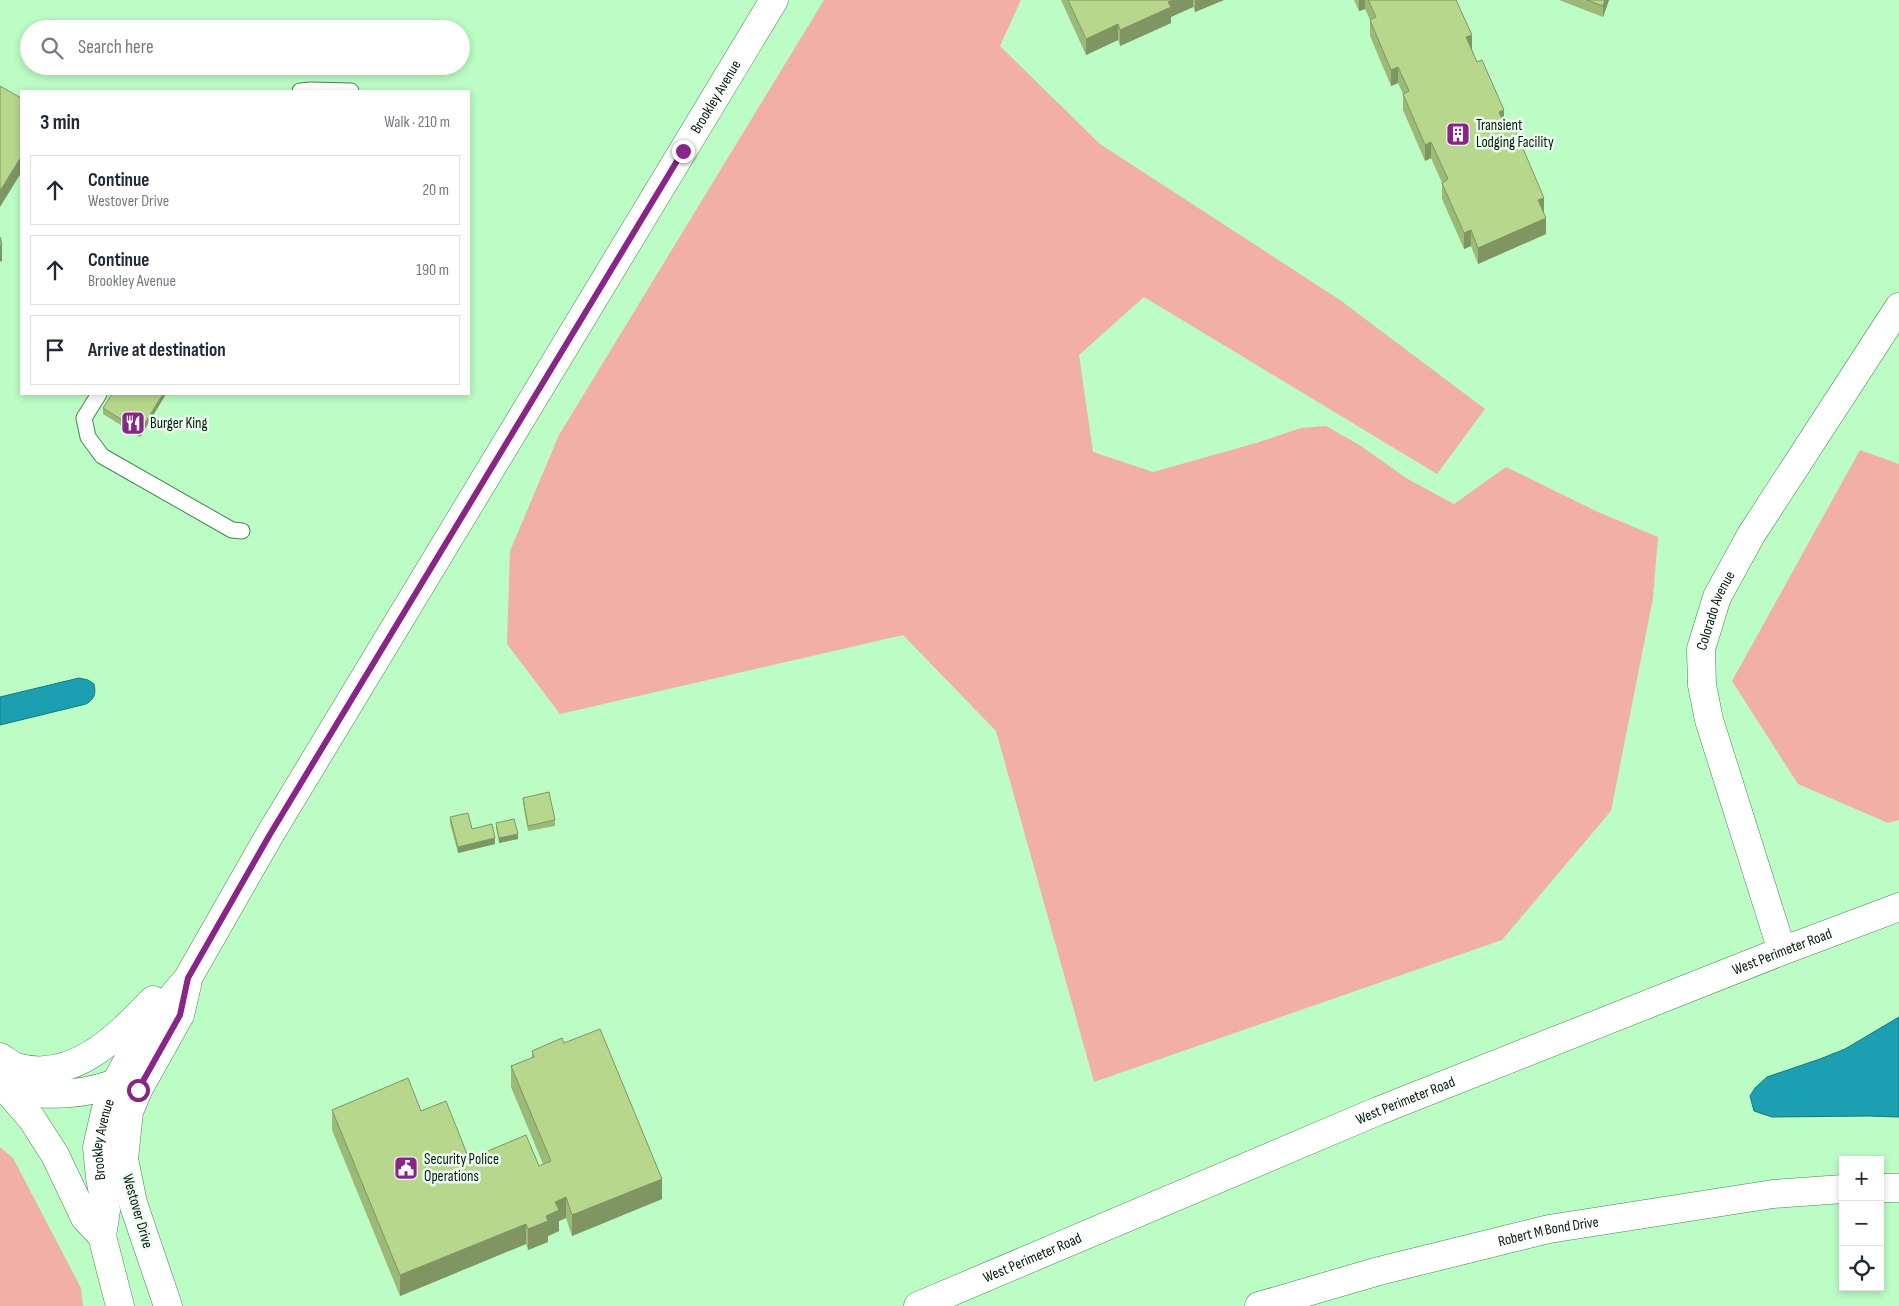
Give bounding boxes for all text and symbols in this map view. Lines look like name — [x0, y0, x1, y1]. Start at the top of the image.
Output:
search box — [20, 20, 470, 75]
icon: search — [38, 34, 66, 62]
text: Search here — [78, 36, 154, 59]
street label: Brookley Avenue — [687, 57, 746, 137]
text: 3 min — [40, 110, 80, 135]
text: Walk · 210 m — [384, 113, 450, 132]
place label: Transient Lodging Facility — [1476, 116, 1554, 152]
building icon: Transient Lodging Facility — [1445, 121, 1471, 147]
route end — [672, 140, 695, 163]
text: Continue — [88, 169, 149, 192]
icon: ahead — [41, 176, 69, 204]
text: 20 m — [422, 181, 449, 200]
text: Westover Drive — [88, 192, 169, 211]
text: Continue — [88, 249, 149, 272]
icon: ahead — [41, 256, 69, 284]
text: 190 m — [416, 261, 449, 280]
text: Brookley Avenue — [88, 272, 176, 291]
icon: arrive — [41, 336, 69, 364]
text: Arrive at destination — [88, 339, 226, 362]
restaurant icon: Burger King — [120, 410, 146, 436]
place label: Burger King — [150, 414, 208, 433]
street label: Colorado Avenue — [1692, 568, 1739, 653]
street label: West Perimeter Road — [1730, 924, 1835, 980]
street label: West Perimeter Road — [1353, 1072, 1458, 1129]
route start — [127, 1079, 150, 1102]
street label: Brookley Avenue — [88, 1096, 119, 1181]
place label: Security Police Operations — [424, 1150, 499, 1186]
public building icon: Security Police Operations — [393, 1155, 419, 1181]
map controls — [1839, 1156, 1884, 1291]
button: + — [1839, 1156, 1884, 1201]
street label: Westover Drive — [118, 1172, 157, 1250]
button: − — [1839, 1201, 1884, 1246]
street label: Robert M Bond Drive — [1496, 1212, 1600, 1251]
street label: West Perimeter Road — [980, 1229, 1085, 1287]
button: locate — [1839, 1246, 1884, 1291]

